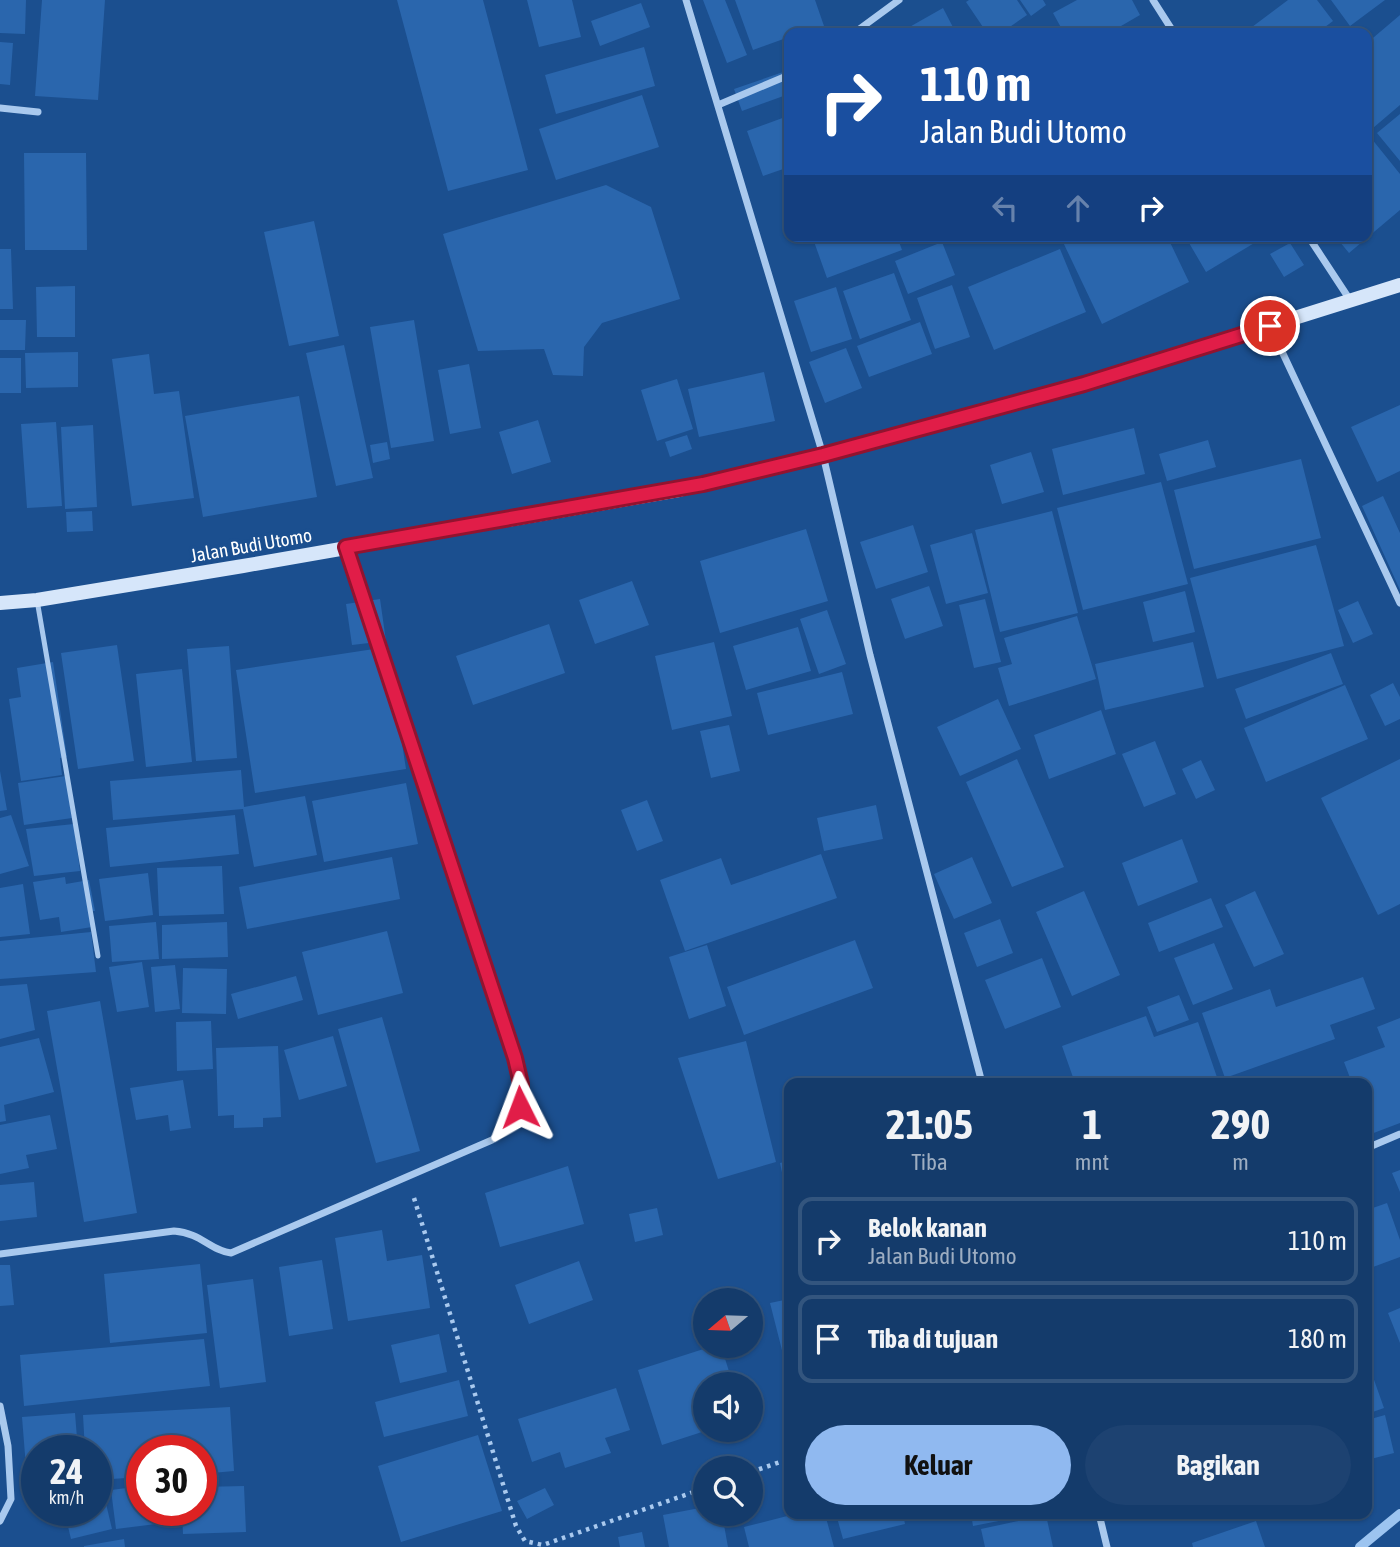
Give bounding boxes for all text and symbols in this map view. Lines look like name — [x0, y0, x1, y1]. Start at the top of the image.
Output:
text: 110 m — [920, 55, 1031, 111]
icon: right — [805, 56, 896, 147]
text: Jalan Budi Utomo — [920, 113, 1127, 150]
icon: left — [986, 189, 1024, 227]
icon: ahead — [1059, 189, 1097, 227]
icon: right — [1132, 189, 1170, 227]
pin — [1240, 296, 1300, 356]
icon: arrive — [1251, 307, 1289, 345]
street label: Jalan Budi Utomo — [189, 523, 313, 566]
position arrow — [483, 1070, 557, 1144]
text: 21:05 — [886, 1100, 973, 1148]
text: 1 — [1082, 1100, 1102, 1148]
text: 290 — [1211, 1100, 1270, 1148]
text: Tiba — [911, 1149, 948, 1175]
text: mnt — [1075, 1149, 1109, 1175]
text: m — [1232, 1149, 1249, 1175]
text: Belok kanan — [868, 1213, 987, 1243]
icon: right — [809, 1222, 847, 1260]
text: 110 m — [1288, 1226, 1347, 1256]
text: Jalan Budi Utomo — [868, 1243, 1017, 1269]
north arrow — [693, 1288, 763, 1358]
map controls — [693, 1288, 763, 1526]
icon: arrive — [809, 1320, 847, 1358]
text: Tiba di tujuan — [868, 1324, 998, 1354]
text: 180 m — [1288, 1324, 1347, 1354]
button: sound — [693, 1372, 763, 1442]
button: Keluar — [805, 1425, 1071, 1505]
button: Bagikan — [1085, 1425, 1351, 1505]
speed limit sign: 30 — [126, 1435, 217, 1526]
text: 24 — [50, 1451, 83, 1491]
button: search — [693, 1456, 763, 1526]
text: km/h — [49, 1487, 84, 1508]

